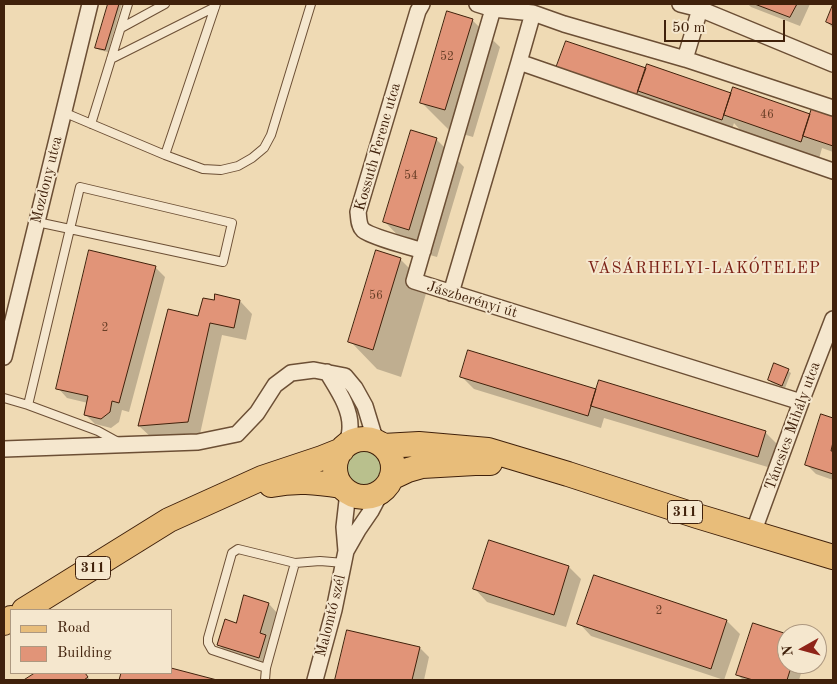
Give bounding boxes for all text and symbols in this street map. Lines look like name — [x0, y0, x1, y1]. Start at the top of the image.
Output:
scale bar — [667, 10, 788, 42]
text: 50 m — [672, 21, 706, 36]
house number: 52 — [440, 50, 454, 64]
street label: Kossuth Ferenc utca — [351, 81, 405, 213]
house number: 46 — [760, 108, 774, 122]
street label: Mozdony utca — [27, 134, 67, 226]
house number: 54 — [404, 169, 418, 183]
district label: VÁSÁRHELYI-LAKÓTELEP — [585, 259, 823, 279]
street label: Jászberényi út — [425, 278, 519, 322]
house number: 56 — [369, 289, 383, 303]
house number: 2 — [102, 321, 108, 335]
street label: Táncsics Mihály utca — [761, 359, 825, 493]
road number: 311 — [668, 501, 702, 524]
road number: 311 — [76, 556, 110, 580]
street label: Malomtó szél — [312, 573, 350, 659]
house number: 2 — [656, 604, 662, 618]
legend — [10, 609, 172, 674]
text: Road — [57, 621, 90, 636]
north arrow — [777, 624, 827, 674]
text: N — [781, 645, 796, 657]
text: Building — [57, 646, 112, 661]

